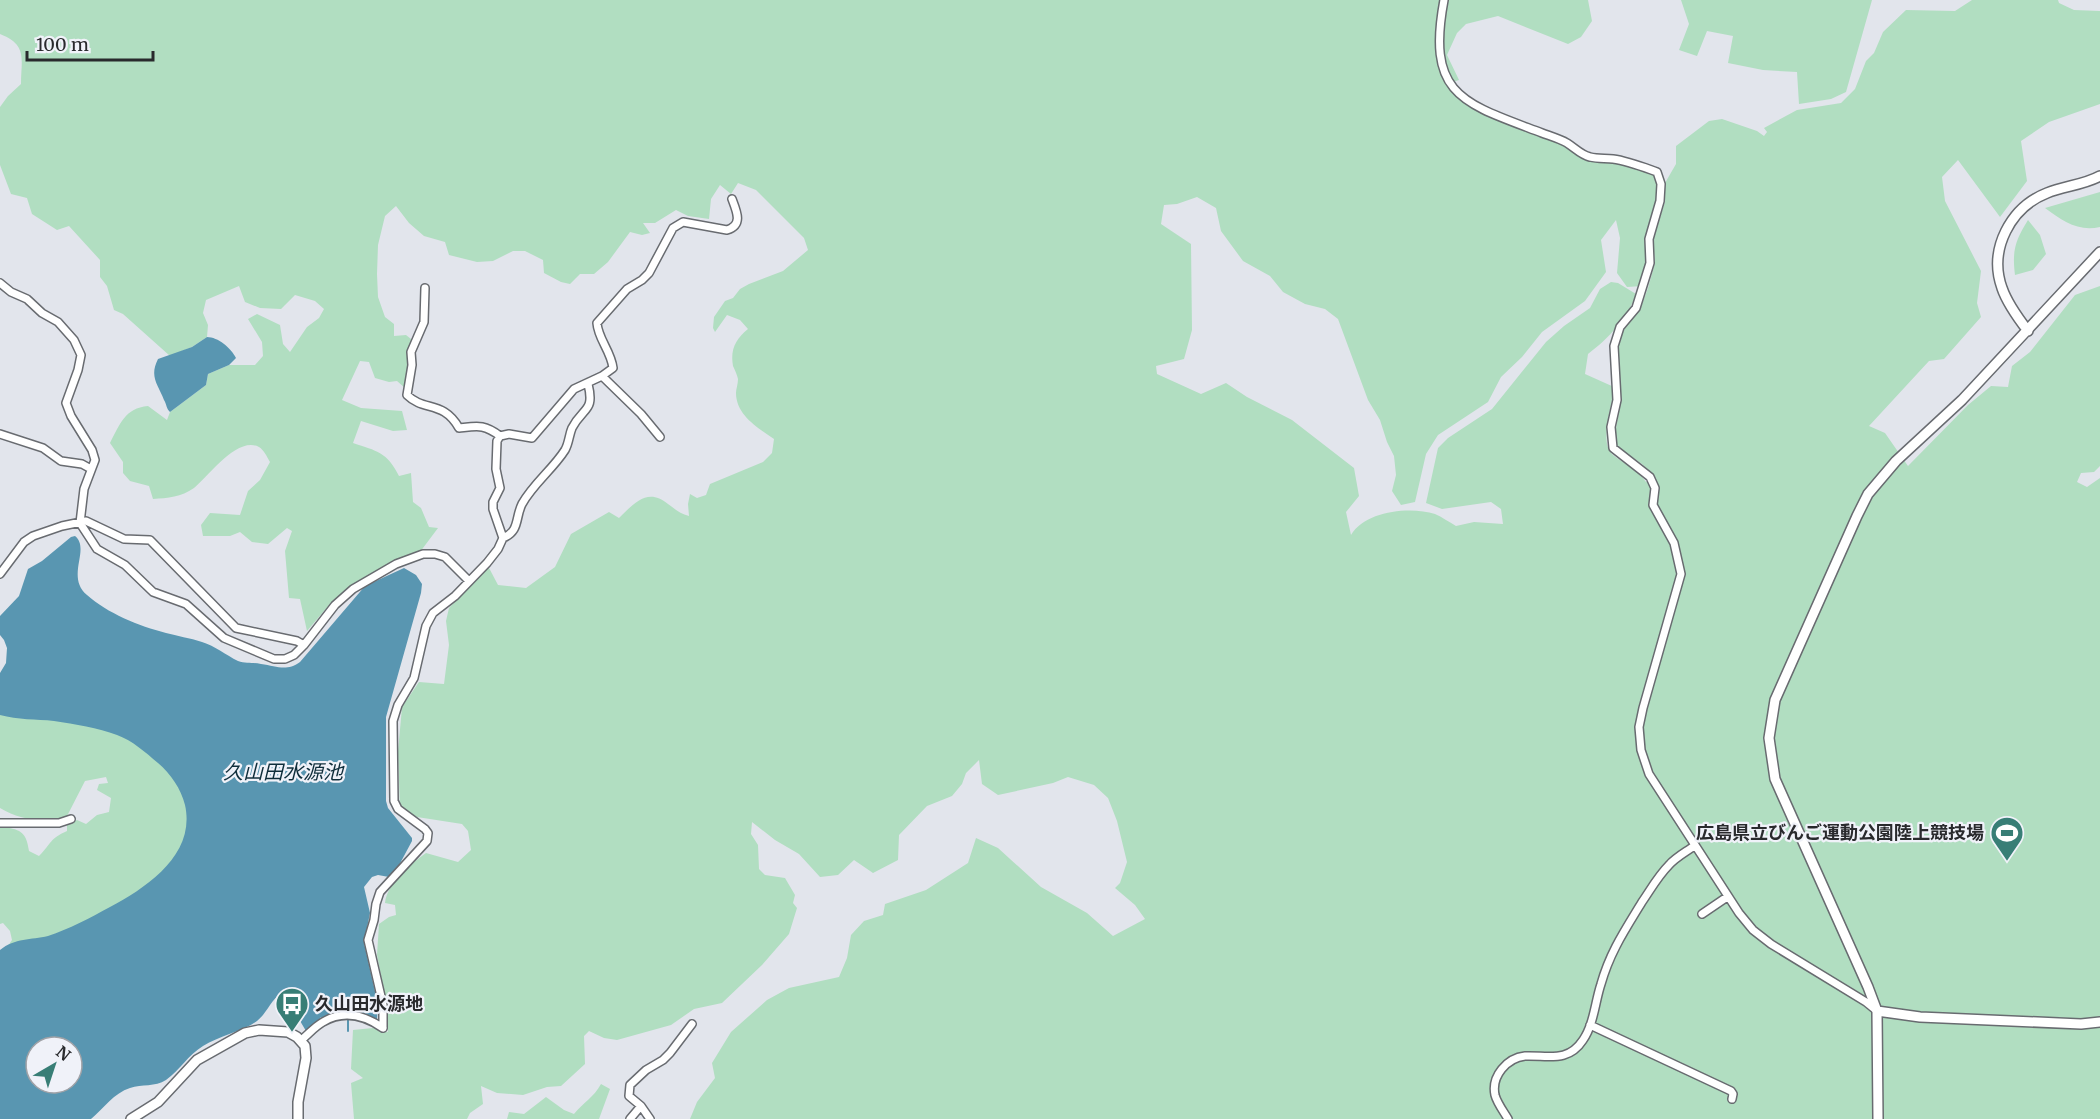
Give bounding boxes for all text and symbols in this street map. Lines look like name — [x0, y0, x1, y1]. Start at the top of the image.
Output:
scale bar — [27, 24, 153, 62]
text: 100 m — [36, 33, 89, 56]
water label: 久山田水源池 — [223, 759, 345, 784]
sports icon: 広島県立びんご運動公園陸上競技場 — [1989, 815, 2025, 862]
place label: 広島県立びんご運動公園陸上競技場 — [1696, 821, 1984, 844]
bus stop icon: 久山田水源地 — [274, 986, 310, 1033]
place label: 久山田水源地 — [315, 992, 423, 1015]
north arrow — [24, 1035, 84, 1095]
text: N — [52, 1042, 75, 1065]

